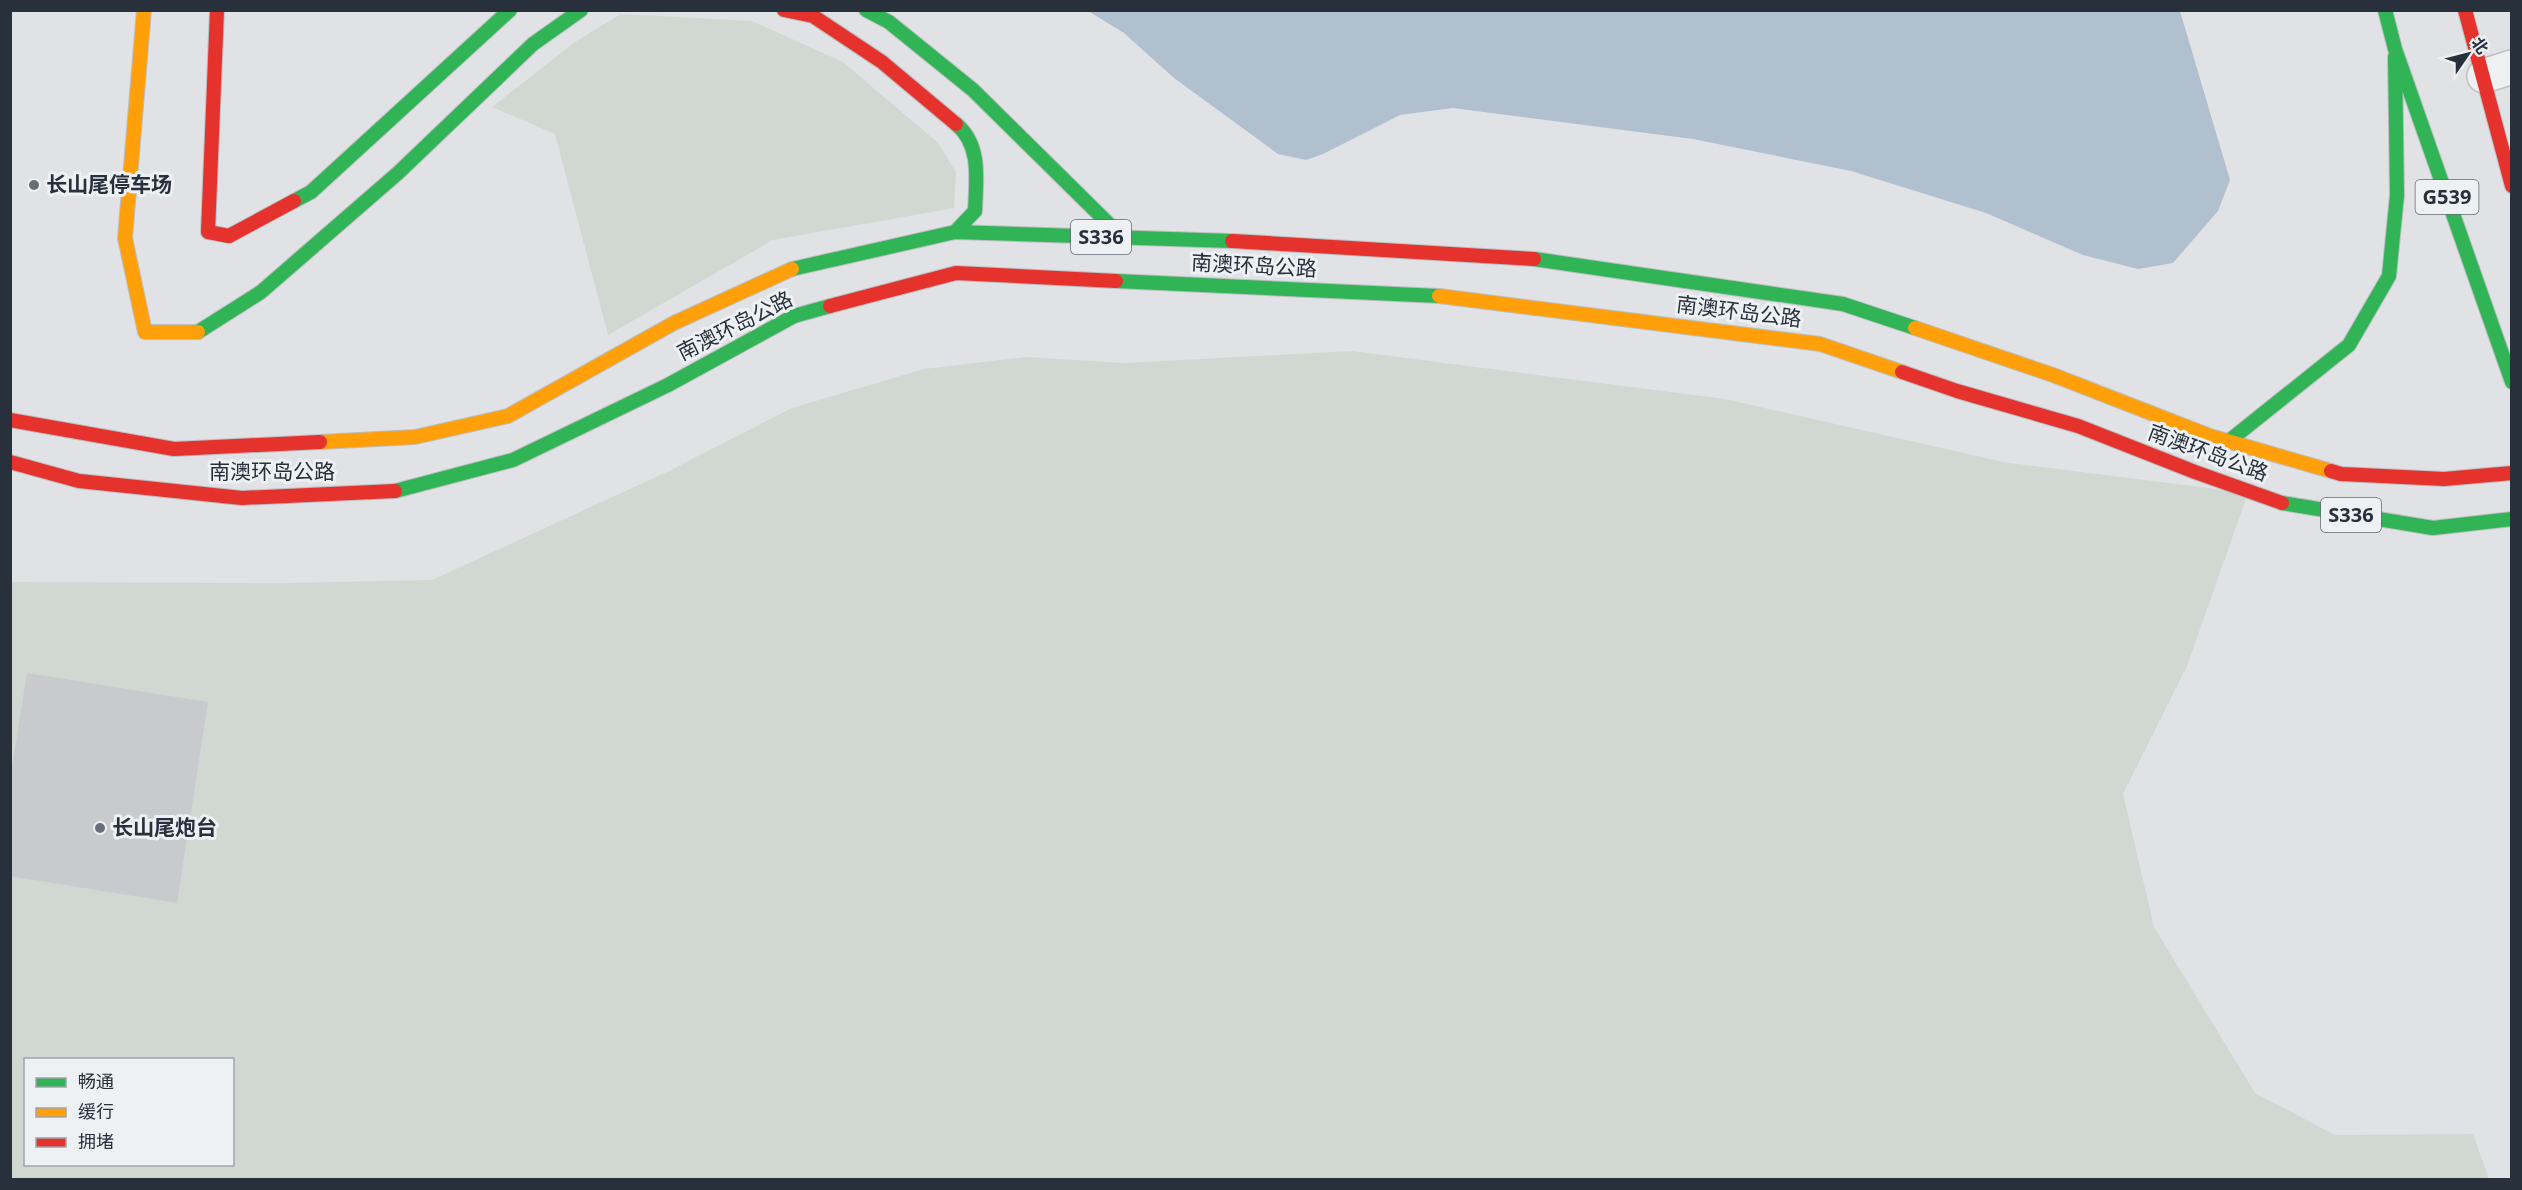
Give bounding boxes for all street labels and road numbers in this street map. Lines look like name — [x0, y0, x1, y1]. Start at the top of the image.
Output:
road number: G539 — [2416, 180, 2478, 214]
road number: S336 — [1071, 220, 1131, 254]
street label: 南澳环岛公路 — [1190, 248, 1318, 282]
street label: 南澳环岛公路 — [672, 284, 797, 366]
street label: 南澳环岛公路 — [1675, 289, 1803, 333]
street label: 南澳环岛公路 — [2144, 417, 2272, 487]
street label: 南澳环岛公路 — [209, 457, 335, 485]
road number: S336 — [2321, 498, 2381, 532]

